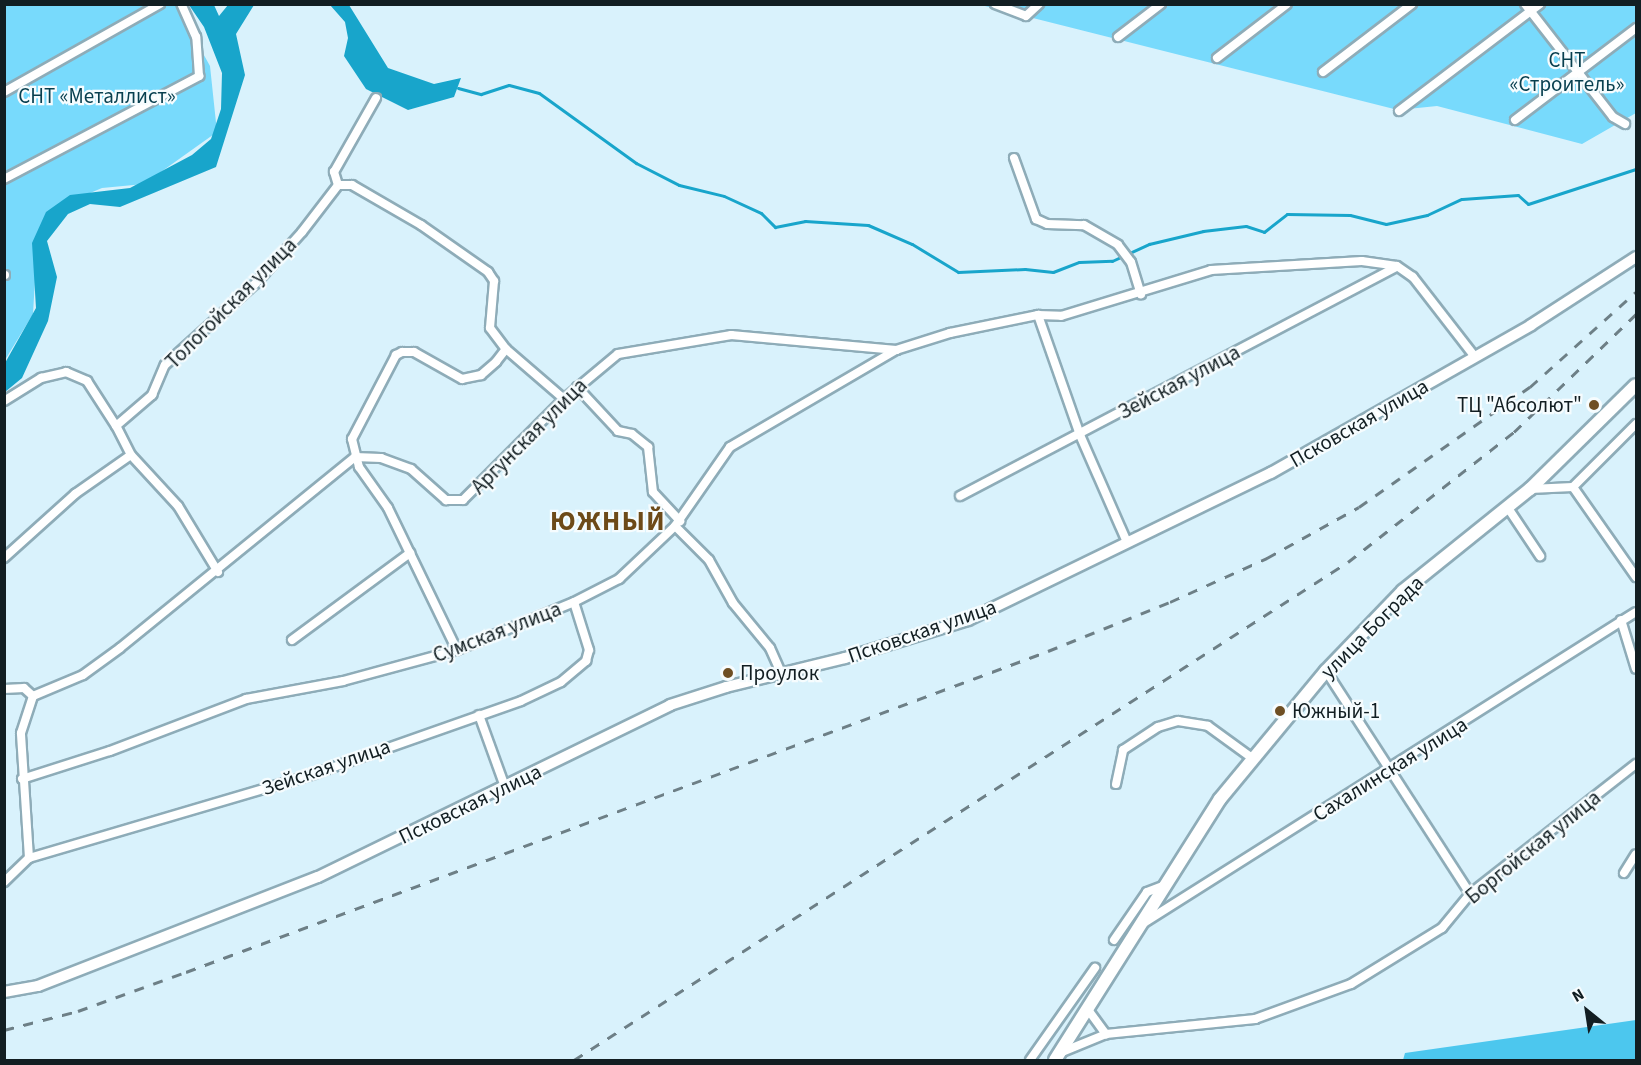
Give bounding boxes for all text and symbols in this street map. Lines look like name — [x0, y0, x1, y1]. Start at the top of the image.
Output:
park label: СНТ «Строитель» — [1509, 47, 1625, 97]
park label: СНТ «Металлист» — [18, 83, 176, 109]
street label: Тологойская улица — [160, 232, 302, 374]
street label: Зейская улица — [1114, 339, 1244, 425]
street label: Аргунская улица — [466, 373, 592, 499]
street label: Псковская улица — [1285, 373, 1433, 473]
place label: ТЦ "Абсолют" — [1457, 392, 1582, 418]
marker: ТЦ "Абсолют" — [1587, 398, 1601, 412]
district label: ЮЖНЫЙ — [550, 506, 666, 538]
street label: улица Бограда — [1315, 570, 1429, 684]
street label: Псковская улица — [844, 594, 1000, 668]
street label: Сумская улица — [429, 596, 565, 668]
place label: Проулок — [740, 660, 819, 686]
marker: Проулок — [721, 666, 735, 680]
place label: Южный-1 — [1292, 698, 1380, 724]
marker: Южный-1 — [1273, 704, 1287, 718]
street label: Сахалинская улица — [1308, 711, 1472, 827]
street label: Зейская улица — [258, 733, 394, 801]
street label: Псковская улица — [395, 759, 545, 849]
street label: Боргойская улица — [1460, 785, 1606, 909]
north arrow — [1557, 981, 1617, 1041]
text: N — [1568, 983, 1588, 1008]

